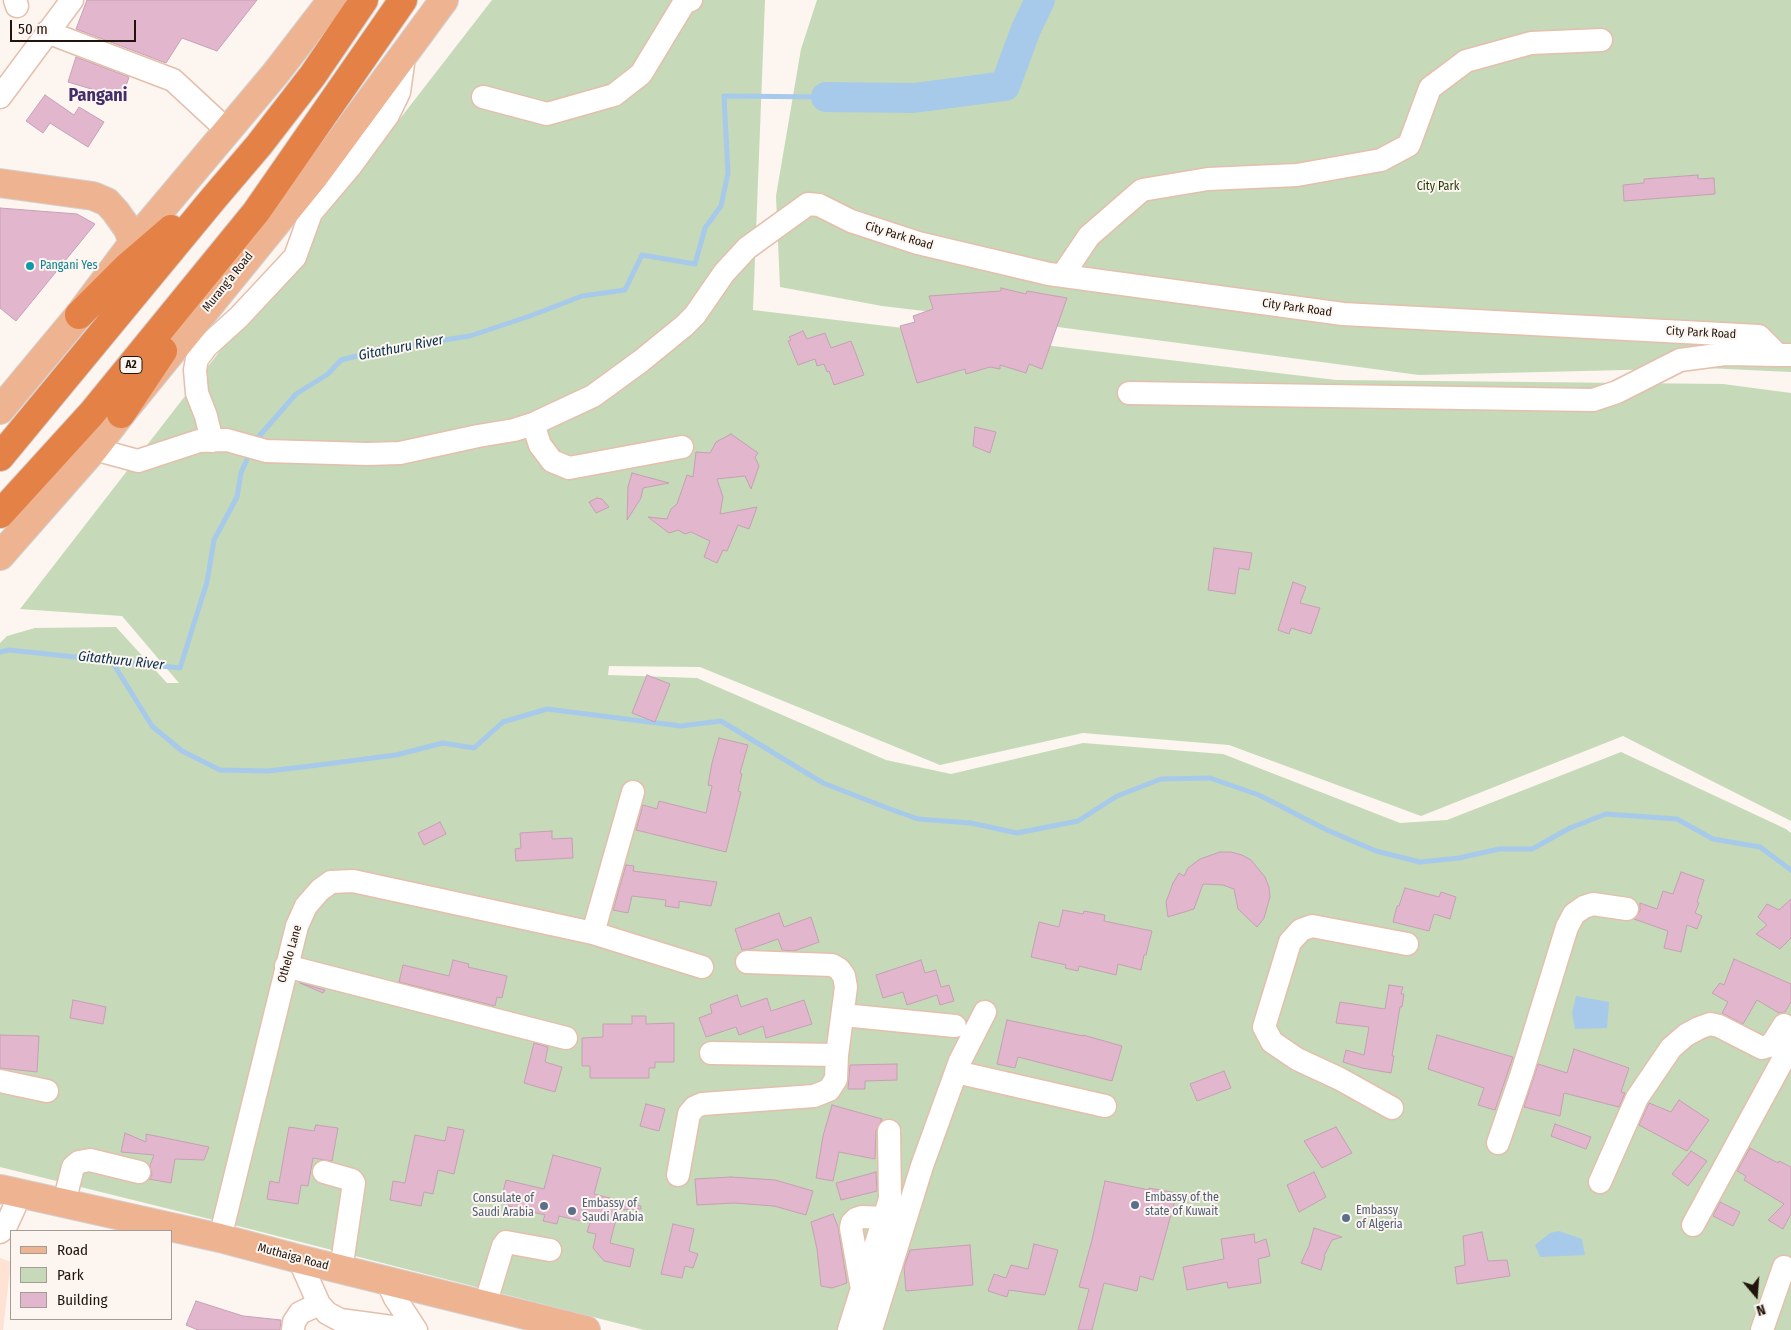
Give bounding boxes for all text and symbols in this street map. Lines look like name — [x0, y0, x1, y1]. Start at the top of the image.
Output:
scale bar — [12, 10, 139, 42]
text: 50 m — [18, 20, 48, 38]
district label: Pangani — [69, 85, 127, 107]
park label: City Park — [1417, 180, 1459, 194]
street label: City Park Road — [863, 219, 935, 253]
street label: Murang'a Road — [200, 249, 256, 315]
place label: Pangani Yes — [40, 259, 98, 273]
marker: Pangani Yes — [24, 260, 36, 272]
street label: City Park Road — [1261, 296, 1333, 320]
street label: City Park Road — [1666, 324, 1736, 342]
water label: Gitathuru River — [357, 332, 445, 364]
road number: A2 — [120, 356, 142, 374]
water label: Gitathuru River — [77, 648, 165, 674]
street label: Othelo Lane — [275, 924, 305, 984]
place label: Embassy of the state of Kuwait — [1145, 1191, 1219, 1219]
place label: Consulate of Saudi Arabia — [472, 1192, 534, 1220]
place label: Embassy of Saudi Arabia — [582, 1197, 644, 1225]
marker: Embassy of the state of Kuwait — [1129, 1199, 1141, 1211]
marker: Consulate of Saudi Arabia — [538, 1200, 550, 1212]
place label: Embassy of Algeria — [1356, 1204, 1403, 1232]
marker: Embassy of Saudi Arabia — [566, 1205, 578, 1217]
marker: Embassy of Algeria — [1340, 1212, 1352, 1224]
legend — [10, 1230, 172, 1320]
text: Road — [57, 1241, 88, 1259]
street label: Muthaiga Road — [256, 1241, 330, 1273]
text: Park — [57, 1266, 84, 1284]
north arrow — [1731, 1270, 1781, 1320]
text: Building — [57, 1291, 108, 1309]
text: N — [1754, 1300, 1767, 1319]

